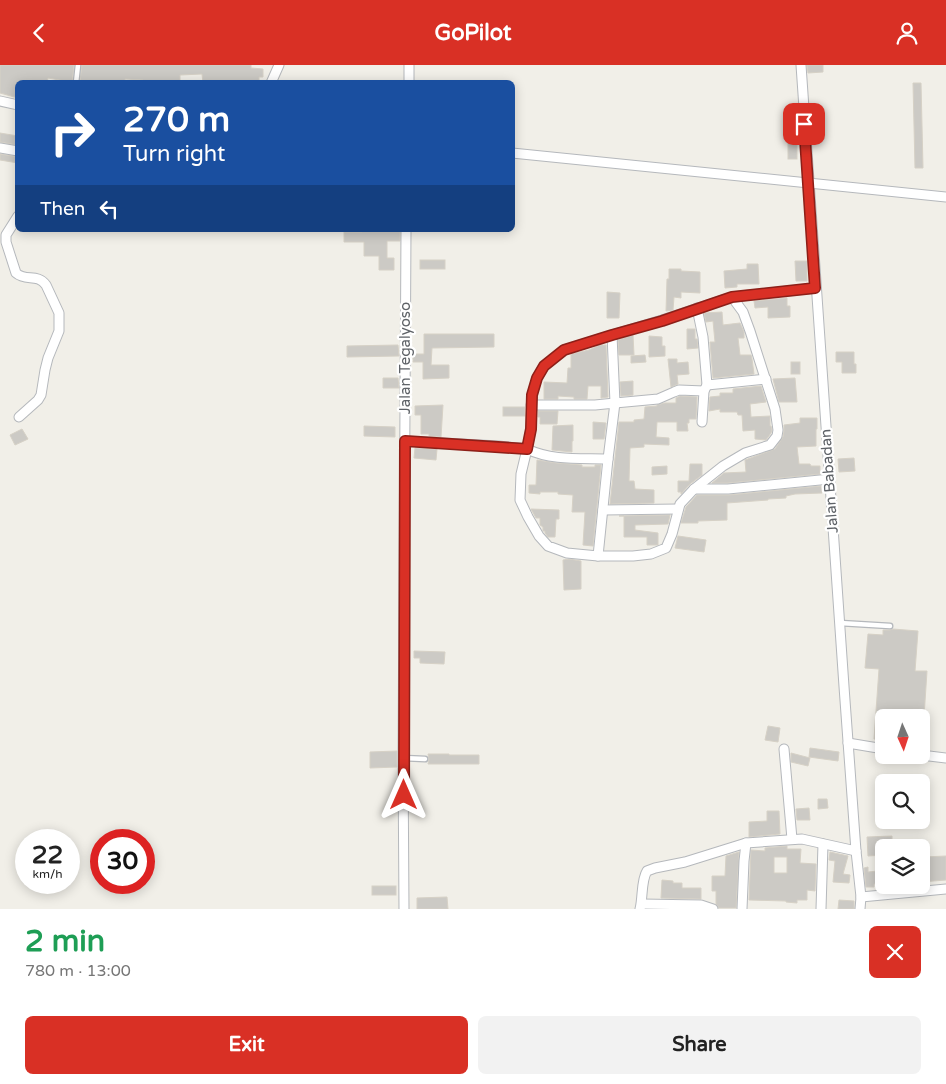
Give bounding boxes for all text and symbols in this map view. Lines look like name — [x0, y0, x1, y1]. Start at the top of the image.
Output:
icon: back — [25, 19, 53, 47]
icon: person — [893, 19, 921, 47]
text: GoPilot — [435, 20, 511, 46]
text: 270 m — [123, 99, 230, 141]
icon: right — [40, 100, 105, 165]
pin — [783, 103, 825, 145]
icon: arrive — [790, 110, 818, 138]
text: Turn right — [123, 141, 225, 167]
icon: left — [95, 195, 123, 223]
text: Then — [40, 198, 85, 220]
street label: Jalan Tegalyoso — [396, 302, 414, 414]
street label: Jalan Babadan — [816, 428, 842, 534]
north arrow — [875, 709, 930, 764]
map controls — [875, 709, 930, 894]
position arrow — [377, 768, 429, 820]
button: search — [875, 774, 930, 829]
speed limit sign: 30 — [90, 829, 155, 894]
button: layers — [875, 839, 930, 894]
text: 22 — [32, 840, 63, 870]
text: km/h — [32, 867, 63, 881]
text: 2 min — [25, 923, 105, 960]
button: close — [869, 926, 921, 978]
text: 780 m · 13:00 — [25, 961, 131, 981]
button: Exit — [25, 1016, 468, 1074]
button: Share — [478, 1016, 921, 1074]

